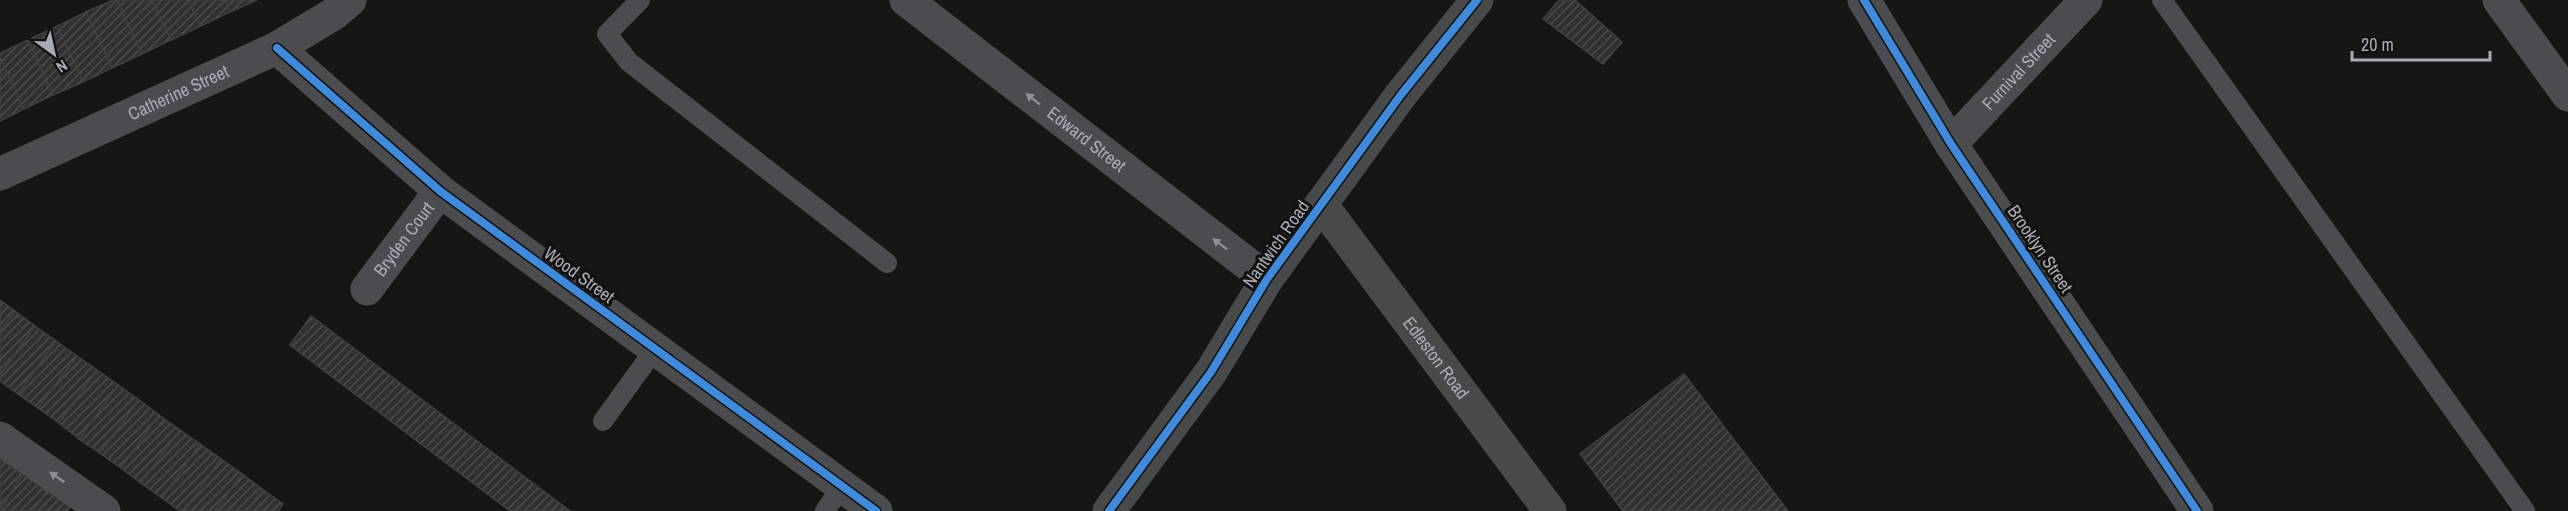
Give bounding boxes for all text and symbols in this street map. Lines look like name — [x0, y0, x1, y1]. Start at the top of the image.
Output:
north arrow — [24, 24, 84, 84]
scale bar — [2352, 24, 2490, 62]
street label: Furnival Street — [1976, 28, 2061, 115]
text: 20 m — [2361, 32, 2394, 57]
text: N — [52, 55, 72, 78]
street label: Catherine Street — [124, 59, 233, 126]
one-way arrow — [1025, 92, 1041, 105]
street label: Edward Street — [1042, 101, 1131, 178]
street label: Nantwich Road — [1236, 195, 1315, 292]
street label: Bryden Court — [368, 197, 440, 281]
street label: Brooklyn Street — [2002, 200, 2079, 298]
one-way arrow — [1213, 238, 1229, 250]
street label: Wood Street — [539, 240, 620, 309]
street label: Edleston Road — [1397, 311, 1475, 404]
one-way arrow — [49, 471, 65, 483]

